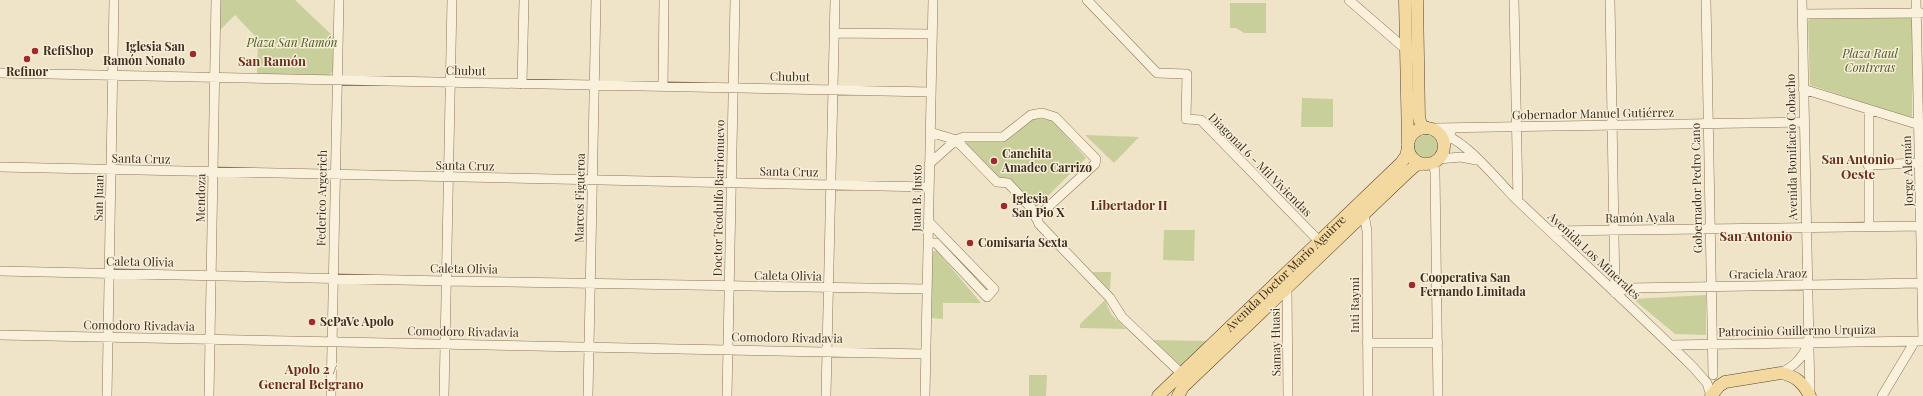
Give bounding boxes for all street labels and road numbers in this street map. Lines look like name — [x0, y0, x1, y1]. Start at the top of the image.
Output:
street label: Chubut — [446, 62, 487, 78]
street label: Chubut — [770, 68, 811, 84]
street label: Avenida Bonifacio Cobacho — [1782, 73, 1800, 221]
street label: Gobernador Manuel Gutiérrez — [1512, 104, 1675, 122]
street label: Diagonal 6 - Mil Viviendas — [1205, 109, 1316, 220]
street label: Doctor Teodulfo Barrionuevo — [709, 119, 727, 276]
street label: Gobernador Pedro Cano — [1687, 122, 1705, 253]
street label: Jorge Alemán — [1898, 135, 1916, 208]
street label: Santa Cruz — [111, 149, 171, 167]
street label: Federico Argerich — [312, 150, 330, 246]
street label: Marcos Figueroa — [570, 153, 588, 243]
street label: Santa Cruz — [435, 156, 495, 174]
street label: Santa Cruz — [759, 162, 819, 180]
street label: Juan B. Justo — [907, 164, 925, 233]
street label: Mendoza — [192, 173, 208, 222]
street label: San Juan — [90, 175, 106, 221]
street label: Avenida Los Minerales — [1544, 207, 1644, 302]
street label: Ramón Ayala — [1605, 208, 1675, 226]
street label: Avenida Doctor Mario Aguirre — [1221, 211, 1349, 335]
street label: Caleta Olivia — [106, 252, 174, 270]
street label: Caleta Olivia — [430, 259, 498, 277]
street label: Graciela Araoz — [1729, 264, 1807, 282]
street label: Caleta Olivia — [754, 266, 822, 284]
street label: Inti Raymi — [1346, 277, 1362, 333]
street label: Samay Huasi — [1266, 307, 1284, 376]
street label: Comodoro Rivadavia — [83, 316, 195, 334]
street label: Patrocinio Guillermo Urquiza — [1718, 321, 1876, 339]
street label: Comodoro Rivadavia — [407, 322, 519, 340]
street label: Comodoro Rivadavia — [731, 328, 843, 346]

